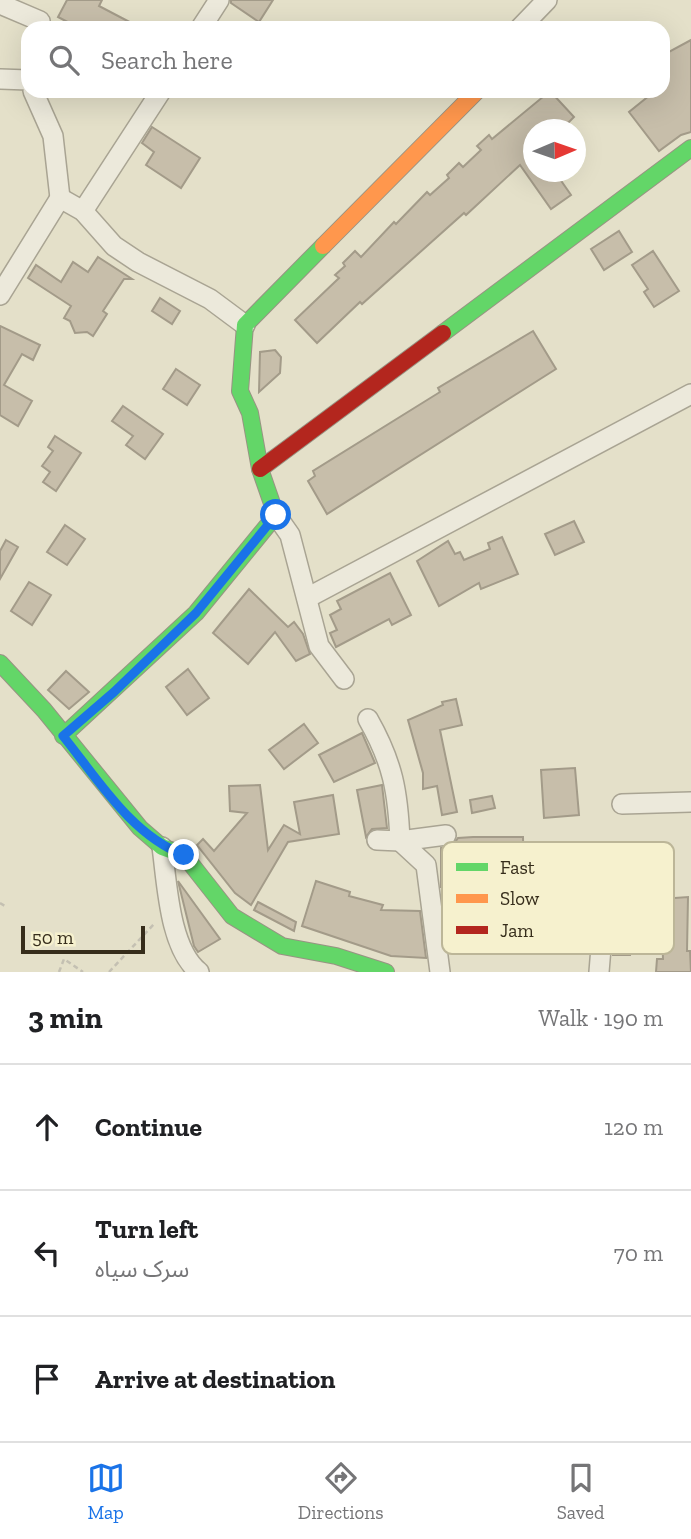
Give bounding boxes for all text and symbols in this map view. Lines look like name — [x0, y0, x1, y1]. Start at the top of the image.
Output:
search box — [21, 21, 670, 98]
icon: search — [45, 41, 83, 79]
text: Search here — [101, 44, 233, 76]
north arrow — [523, 119, 586, 182]
route start — [260, 499, 291, 530]
route end — [168, 839, 199, 870]
legend — [442, 842, 674, 954]
text: Fast — [500, 856, 535, 879]
text: Slow — [500, 887, 540, 910]
text: Jam — [500, 919, 534, 942]
scale bar — [21, 923, 145, 955]
text: 50 m — [32, 926, 73, 949]
text: 3 min — [28, 1000, 103, 1036]
text: Walk · 190 m — [538, 1004, 663, 1032]
icon: ahead — [28, 1108, 66, 1146]
text: Continue — [95, 1111, 202, 1143]
text: 120 m — [604, 1113, 663, 1141]
text: Turn left — [95, 1213, 198, 1245]
icon: left — [28, 1234, 66, 1272]
text: 70 m — [614, 1239, 663, 1267]
text: سرک سیاه — [95, 1255, 189, 1283]
icon: arrive — [28, 1360, 66, 1398]
text: Arrive at destination — [95, 1363, 335, 1395]
tab: Map — [87, 1459, 125, 1524]
tab: Directions — [298, 1459, 384, 1524]
tab: Saved — [557, 1459, 604, 1524]

